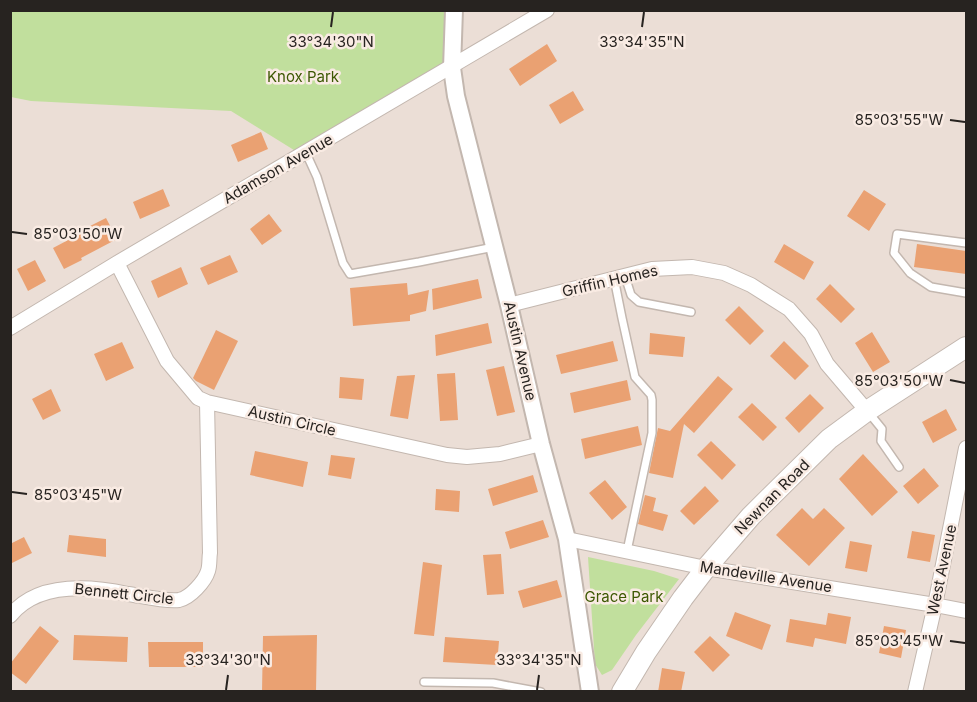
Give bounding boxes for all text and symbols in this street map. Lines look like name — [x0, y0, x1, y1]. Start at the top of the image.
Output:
text: 33°34'30"N — [288, 32, 374, 51]
text: 33°34'35"N — [599, 32, 685, 51]
park label: Knox Park — [267, 67, 340, 86]
text: 85°03'55"W — [855, 110, 943, 129]
street label: Adamson Avenue — [219, 129, 336, 208]
text: 85°03'50"W — [34, 224, 123, 243]
street label: Griffin Homes — [560, 260, 660, 301]
street label: Austin Avenue — [500, 299, 541, 402]
text: 85°03'50"W — [855, 371, 944, 390]
street label: Austin Circle — [246, 401, 338, 440]
street label: Newnan Road — [730, 455, 813, 538]
text: 85°03'45"W — [34, 485, 122, 504]
street label: West Avenue — [923, 523, 960, 617]
street label: Mandeville Avenue — [699, 557, 833, 596]
street label: Bennett Circle — [74, 579, 175, 608]
park label: Grace Park — [585, 587, 664, 606]
text: 85°03'45"W — [855, 631, 943, 650]
text: 33°34'30"N — [185, 650, 271, 669]
text: 33°34'35"N — [496, 650, 582, 669]

